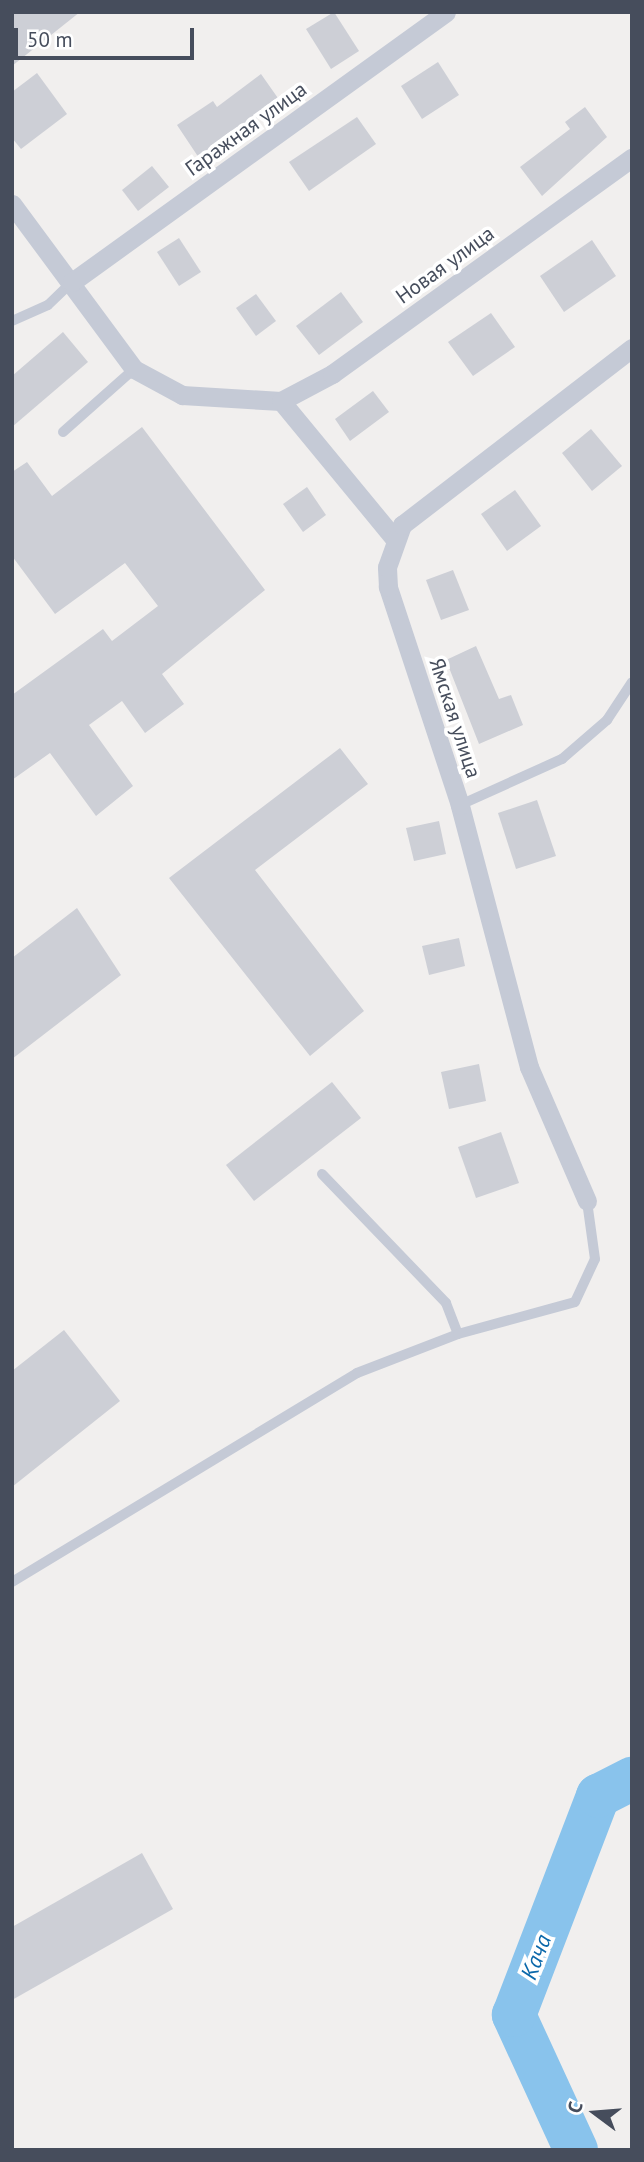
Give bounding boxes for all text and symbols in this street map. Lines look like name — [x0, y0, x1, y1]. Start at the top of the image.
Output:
scale bar — [18, 14, 198, 58]
text: 50 m — [27, 26, 73, 53]
street label: Гаражная улица — [180, 77, 312, 181]
street label: Новая улица — [391, 221, 499, 309]
street label: Ямская улица — [424, 655, 486, 781]
water label: Кача — [515, 1931, 557, 1983]
north arrow — [560, 2078, 630, 2148]
text: С — [562, 2099, 588, 2116]

